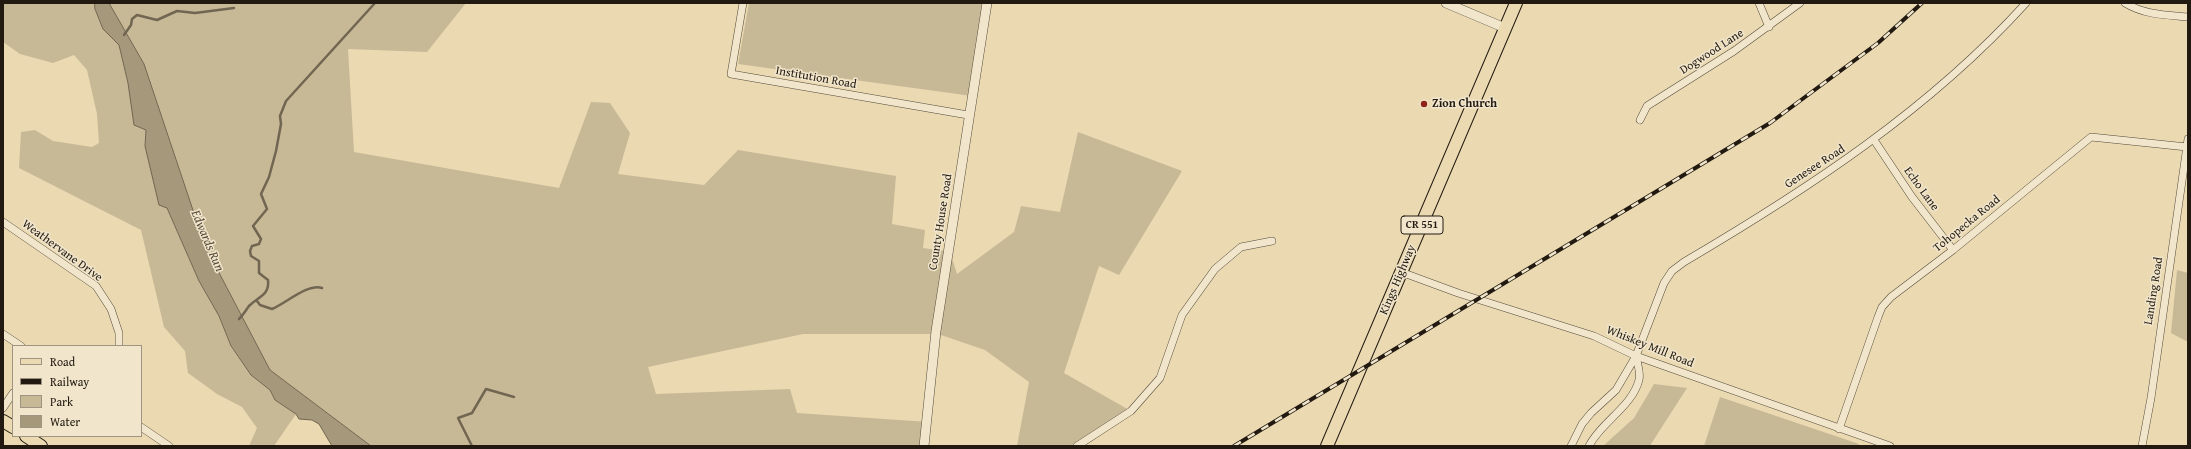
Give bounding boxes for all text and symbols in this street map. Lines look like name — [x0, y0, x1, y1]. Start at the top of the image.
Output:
street label: Dogwood Lane — [1678, 26, 1746, 78]
street label: Institution Road — [774, 64, 858, 92]
place label: Zion Church — [1432, 97, 1497, 111]
marker: Zion Church — [1419, 99, 1429, 109]
street label: Genesee Road — [1782, 142, 1848, 192]
street label: Echo Lane — [1900, 164, 1942, 214]
street label: County House Road — [926, 173, 956, 271]
street label: Tohopecka Road — [1931, 193, 2003, 255]
water label: Edwards Run — [187, 208, 227, 274]
road number: CR 551 — [1401, 216, 1443, 234]
street label: Weathervane Drive — [19, 217, 105, 285]
street label: Kings Highway — [1377, 243, 1419, 317]
street label: Landing Road — [2142, 256, 2166, 326]
street label: Whiskey Mill Road — [1604, 323, 1696, 371]
legend — [12, 345, 142, 437]
text: Road — [50, 353, 75, 370]
text: Railway — [50, 373, 89, 390]
text: Park — [50, 393, 73, 410]
text: Water — [50, 413, 80, 430]

